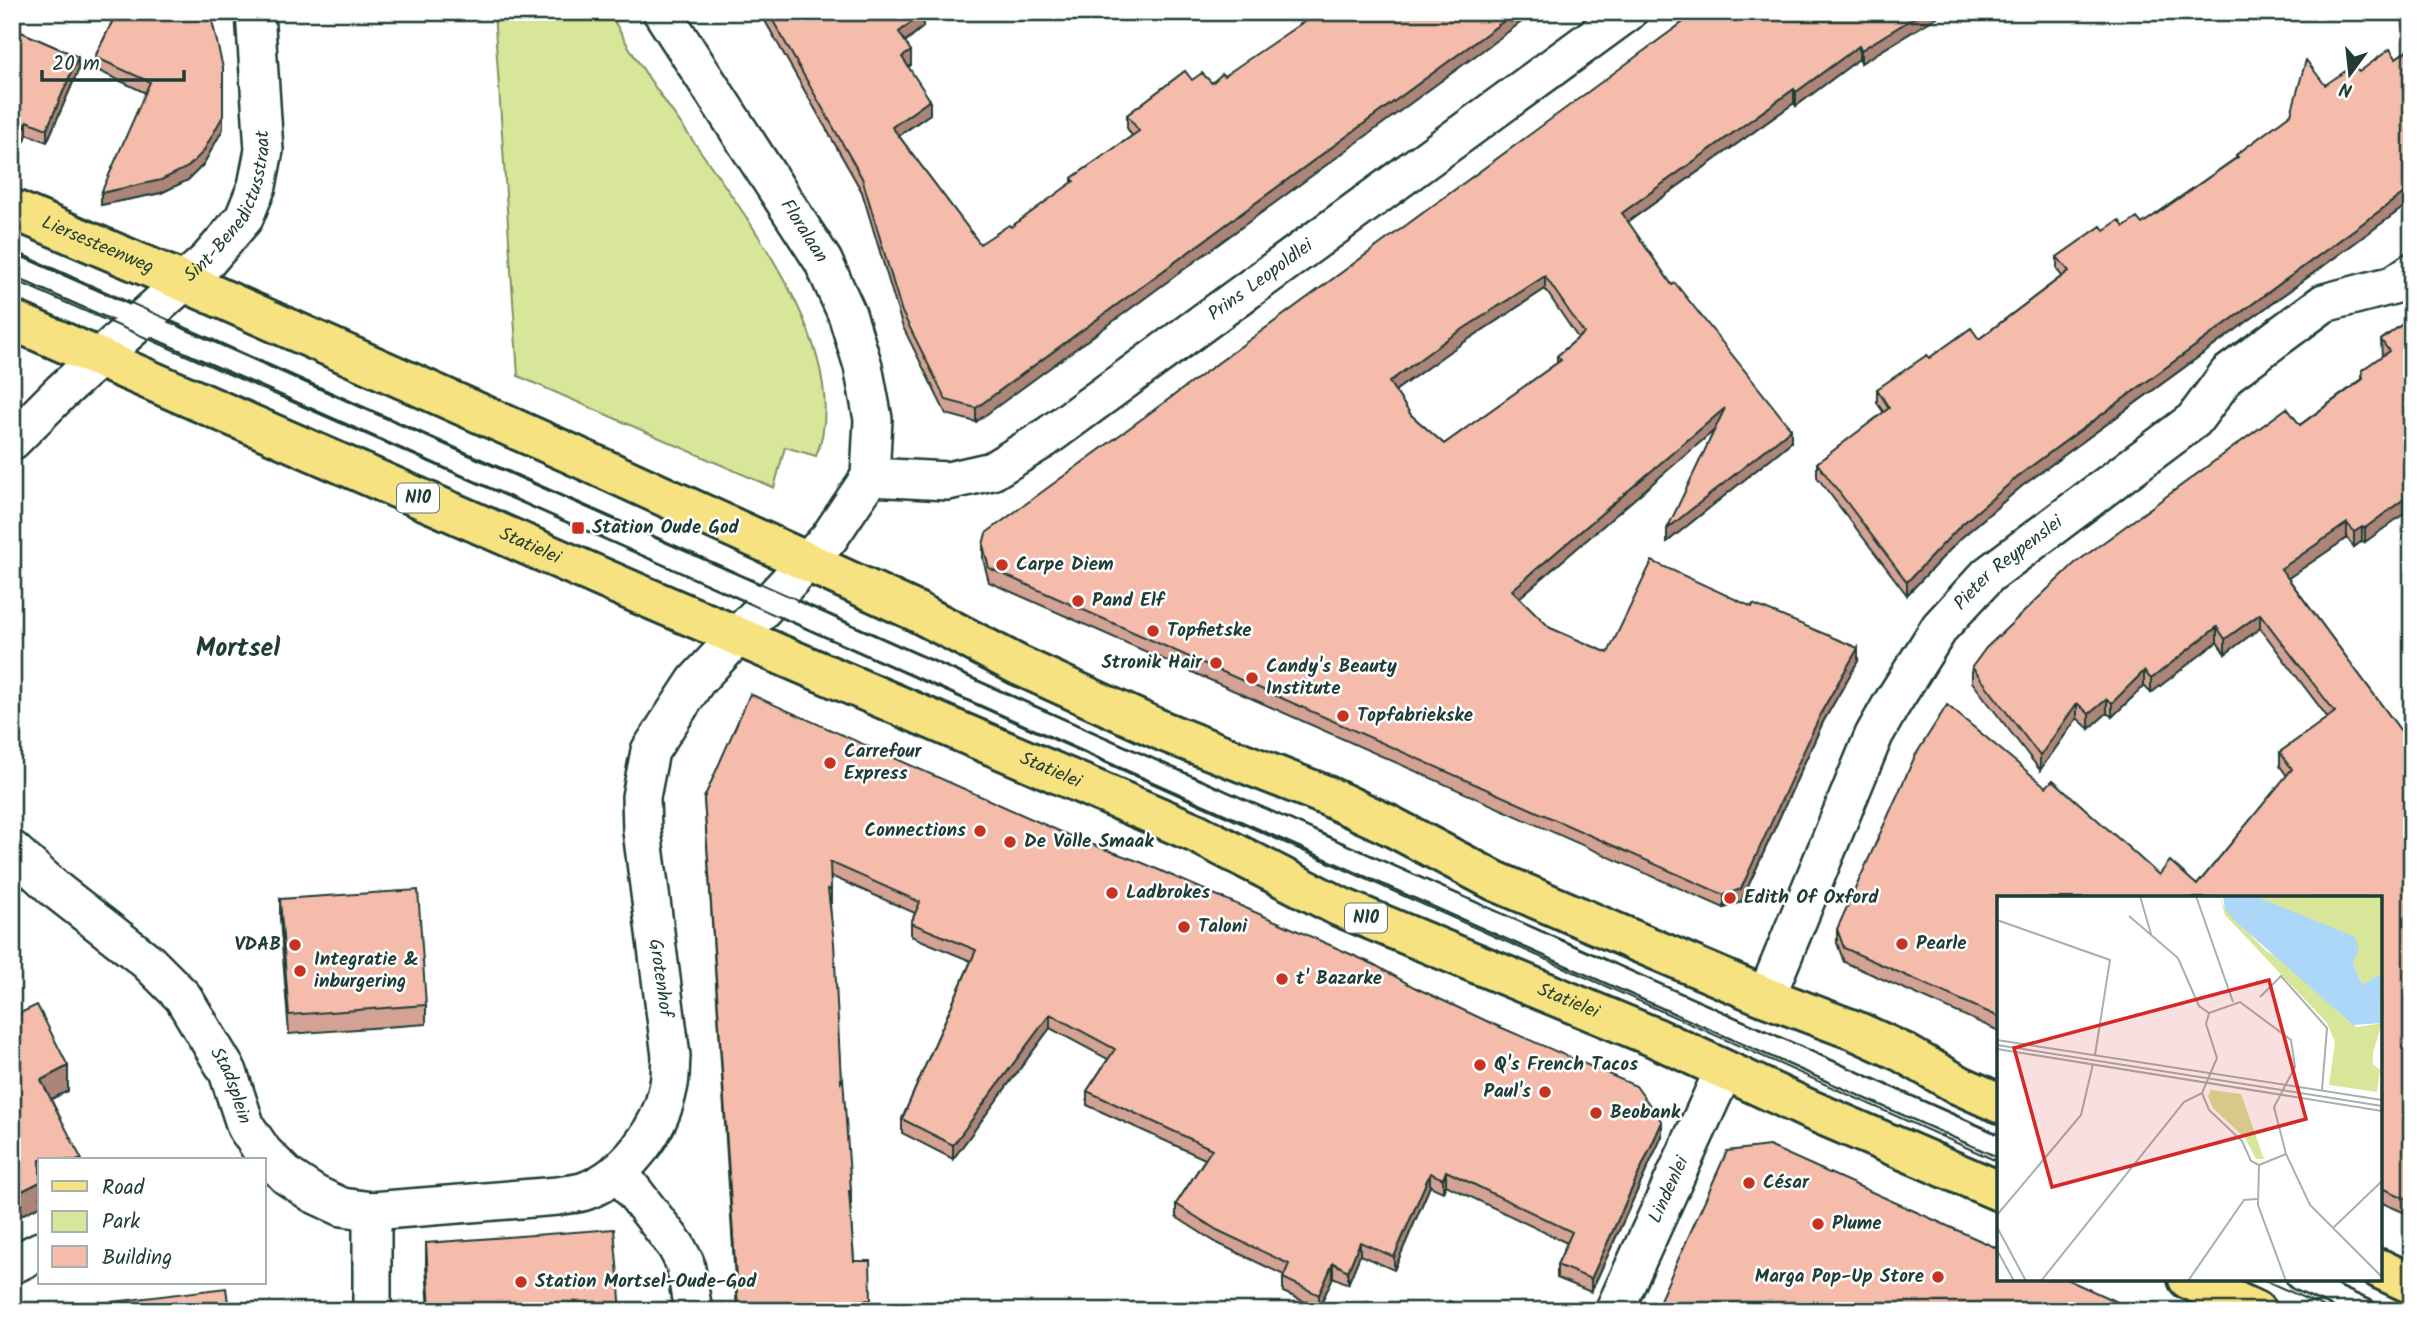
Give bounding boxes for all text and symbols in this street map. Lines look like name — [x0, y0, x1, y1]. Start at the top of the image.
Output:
scale bar — [42, 38, 184, 82]
north arrow — [2316, 38, 2386, 108]
text: 20 m — [52, 48, 100, 81]
text: N — [2336, 72, 2356, 105]
street label: Sint-Benedictusstraat — [177, 129, 279, 290]
street label: Floralaan — [772, 193, 836, 269]
street label: Liersesteenweg — [37, 208, 158, 282]
street label: Prins Leopoldlei — [1202, 231, 1321, 329]
road number: N10 — [397, 484, 439, 512]
street label: Pieter Reypenslei — [1947, 507, 2071, 618]
place label: Station Oude God — [592, 513, 740, 543]
street label: Statielei — [494, 520, 567, 573]
marker: Station Oude God — [570, 520, 586, 536]
place label: Carpe Diem — [1016, 550, 1114, 580]
marker: Carpe Diem — [994, 557, 1010, 573]
place label: Pand Elf — [1092, 586, 1166, 616]
marker: Pand Elf — [1070, 593, 1086, 609]
place label: Topfietske — [1167, 616, 1251, 646]
marker: Topfietske — [1145, 623, 1161, 639]
district label: Mortsel — [196, 628, 280, 670]
place label: Stronik Hair — [1101, 648, 1203, 678]
place label: Candy's Beauty Institute — [1266, 652, 1397, 704]
marker: Stronik Hair — [1208, 655, 1224, 671]
marker: Candy's Beauty Institute — [1244, 670, 1260, 686]
place label: Topfabriekske — [1357, 701, 1473, 731]
marker: Topfabriekske — [1335, 708, 1351, 724]
place label: Carrefour Express — [844, 737, 923, 789]
street label: Statielei — [1015, 744, 1087, 798]
marker: Carrefour Express — [822, 755, 838, 771]
place label: Connections — [864, 816, 966, 846]
marker: Connections — [972, 823, 988, 839]
place label: De Volle Smaak — [1024, 827, 1154, 857]
marker: De Volle Smaak — [1002, 834, 1018, 850]
place label: Ladbrokes — [1126, 878, 1210, 908]
place label: Edith Of Oxford — [1744, 883, 1879, 913]
marker: Ladbrokes — [1104, 885, 1120, 901]
marker: Edith Of Oxford — [1722, 890, 1738, 906]
inset map — [1997, 896, 2382, 1281]
road number: N10 — [1345, 903, 1387, 932]
place label: Taloni — [1198, 912, 1248, 942]
marker: Taloni — [1176, 919, 1192, 935]
place label: Pearle — [1916, 929, 1967, 959]
place label: VDAB — [234, 930, 281, 960]
marker: Pearle — [1894, 936, 1910, 952]
marker: VDAB — [287, 937, 303, 953]
street label: Grotenhof — [640, 937, 681, 1021]
place label: Integratie & inburgering — [314, 945, 419, 997]
marker: Integratie & inburgering — [292, 963, 308, 979]
place label: t' Bazarke — [1296, 964, 1382, 994]
marker: t' Bazarke — [1274, 971, 1290, 987]
street label: Statielei — [1532, 975, 1605, 1028]
street label: Stadsplein — [201, 1041, 259, 1128]
place label: Q's French Tacos — [1494, 1050, 1638, 1080]
marker: Q's French Tacos — [1472, 1057, 1488, 1073]
place label: Paul's — [1484, 1077, 1531, 1107]
marker: Paul's — [1537, 1084, 1553, 1100]
place label: Beobank — [1610, 1098, 1681, 1128]
marker: Beobank — [1588, 1105, 1604, 1121]
street label: Lindenlei — [1641, 1150, 1698, 1229]
legend — [38, 1158, 266, 1284]
place label: César — [1763, 1168, 1810, 1198]
text: Road — [102, 1172, 145, 1205]
marker: César — [1741, 1175, 1757, 1191]
text: Park — [102, 1206, 140, 1239]
place label: Plume — [1832, 1209, 1882, 1239]
marker: Plume — [1810, 1216, 1826, 1232]
text: Building — [102, 1242, 172, 1275]
place label: Marga Pop-Up Store — [1755, 1262, 1924, 1292]
place label: Station Mortsel-Oude-God — [535, 1267, 757, 1297]
marker: Marga Pop-Up Store — [1930, 1269, 1946, 1285]
marker: Station Mortsel-Oude-God — [513, 1274, 529, 1290]

